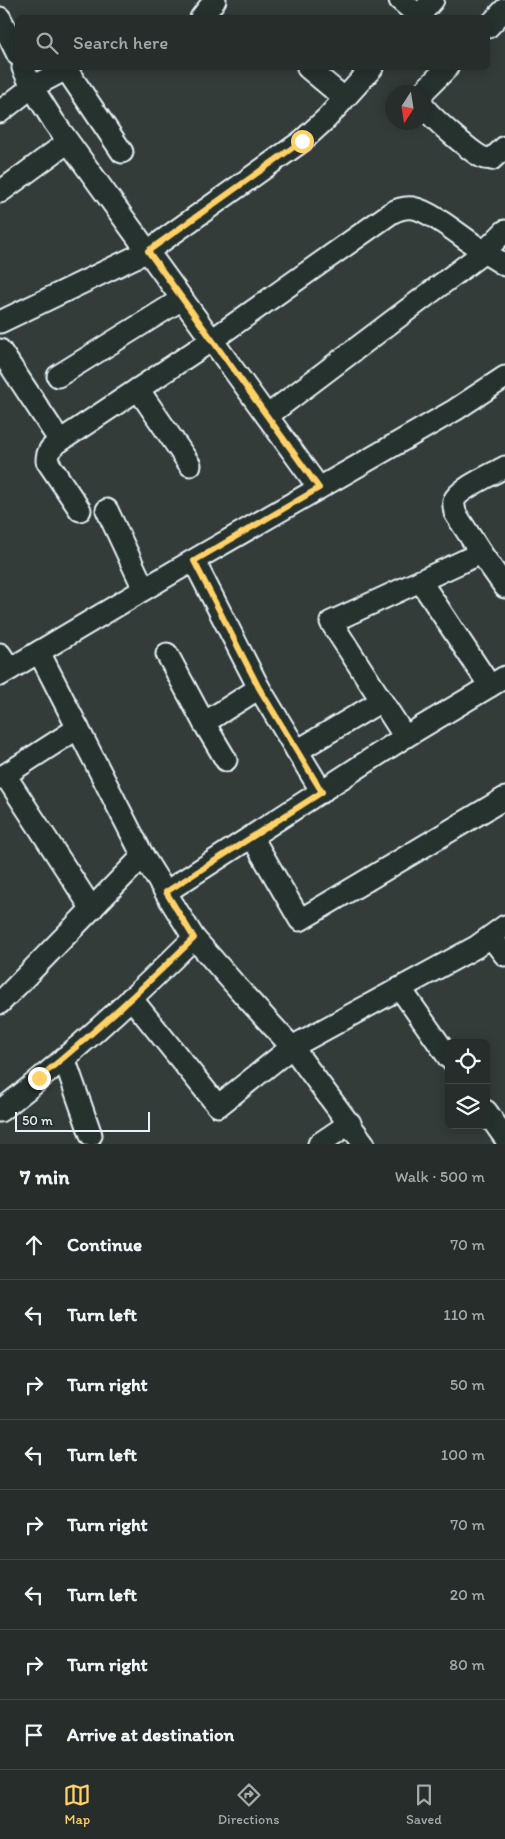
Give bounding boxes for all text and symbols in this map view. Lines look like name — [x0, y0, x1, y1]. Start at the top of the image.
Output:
search box — [15, 15, 490, 70]
icon: search — [33, 29, 61, 57]
text: Search here — [73, 31, 168, 54]
north arrow — [385, 85, 430, 130]
route start — [291, 130, 314, 153]
map controls — [445, 1039, 490, 1129]
button: locate — [445, 1039, 490, 1084]
route end — [28, 1067, 51, 1090]
button: layers — [445, 1084, 490, 1129]
scale bar — [15, 1109, 150, 1132]
text: 50 m — [22, 1112, 53, 1129]
text: 7 min — [20, 1164, 69, 1189]
text: Walk · 500 m — [395, 1167, 485, 1186]
icon: ahead — [20, 1231, 48, 1259]
text: Continue — [67, 1233, 142, 1256]
text: 70 m — [450, 1235, 485, 1254]
icon: left — [20, 1301, 48, 1329]
text: Turn left — [67, 1303, 137, 1326]
text: 110 m — [443, 1305, 485, 1324]
icon: right — [20, 1371, 48, 1399]
text: Turn right — [67, 1373, 148, 1396]
text: 50 m — [450, 1375, 485, 1394]
icon: left — [20, 1441, 48, 1469]
text: Turn left — [67, 1443, 137, 1466]
text: 100 m — [441, 1445, 485, 1464]
icon: right — [20, 1511, 48, 1539]
text: Turn right — [67, 1513, 148, 1536]
text: 70 m — [450, 1515, 485, 1534]
icon: left — [20, 1581, 48, 1609]
text: Turn left — [67, 1583, 137, 1606]
text: 20 m — [450, 1585, 485, 1604]
icon: right — [20, 1651, 48, 1679]
text: Turn right — [67, 1653, 148, 1676]
text: 80 m — [449, 1655, 485, 1674]
icon: arrive — [20, 1721, 48, 1749]
text: Arrive at destination — [67, 1723, 234, 1746]
tab: Map — [63, 1781, 91, 1828]
tab: Directions — [218, 1781, 279, 1828]
tab: Saved — [406, 1781, 442, 1828]

